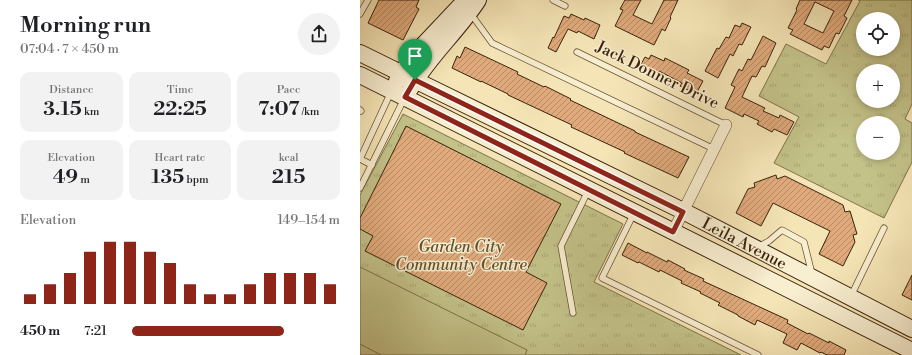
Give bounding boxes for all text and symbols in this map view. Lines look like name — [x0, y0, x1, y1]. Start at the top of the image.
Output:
text: Morning run — [20, 12, 151, 39]
map controls — [856, 12, 900, 160]
button: locate — [856, 12, 900, 56]
button: share — [298, 13, 340, 55]
street label: Jack Donner Drive — [592, 36, 722, 113]
pin — [398, 39, 432, 80]
text: 07:04 · 7 × 450 m — [20, 41, 119, 57]
icon: arrive — [404, 45, 426, 67]
button: + — [856, 64, 900, 108]
text: Distance — [49, 83, 94, 97]
text: Time — [167, 83, 193, 97]
text: Pace — [277, 83, 300, 97]
text: 3.15 — [43, 97, 82, 122]
text: 22:25 — [153, 97, 207, 122]
text: 7:07 — [258, 97, 300, 122]
text: km — [82, 105, 99, 119]
text: /km — [300, 105, 319, 119]
button: − — [856, 116, 900, 160]
text: Elevation — [48, 151, 95, 165]
text: Heart rate — [155, 151, 205, 165]
text: kcal — [279, 151, 299, 165]
text: 49 — [53, 165, 78, 190]
text: 135 — [151, 165, 184, 190]
text: 215 — [272, 165, 305, 190]
text: m — [78, 173, 90, 187]
text: bpm — [184, 173, 209, 187]
text: Elevation — [20, 212, 76, 228]
text: 149–154 m — [277, 212, 340, 228]
street label: Leila Avenue — [698, 214, 790, 274]
park label: Garden City Community Centre — [395, 237, 528, 275]
text: 450 m — [20, 323, 60, 339]
text: 7:21 — [84, 323, 107, 339]

